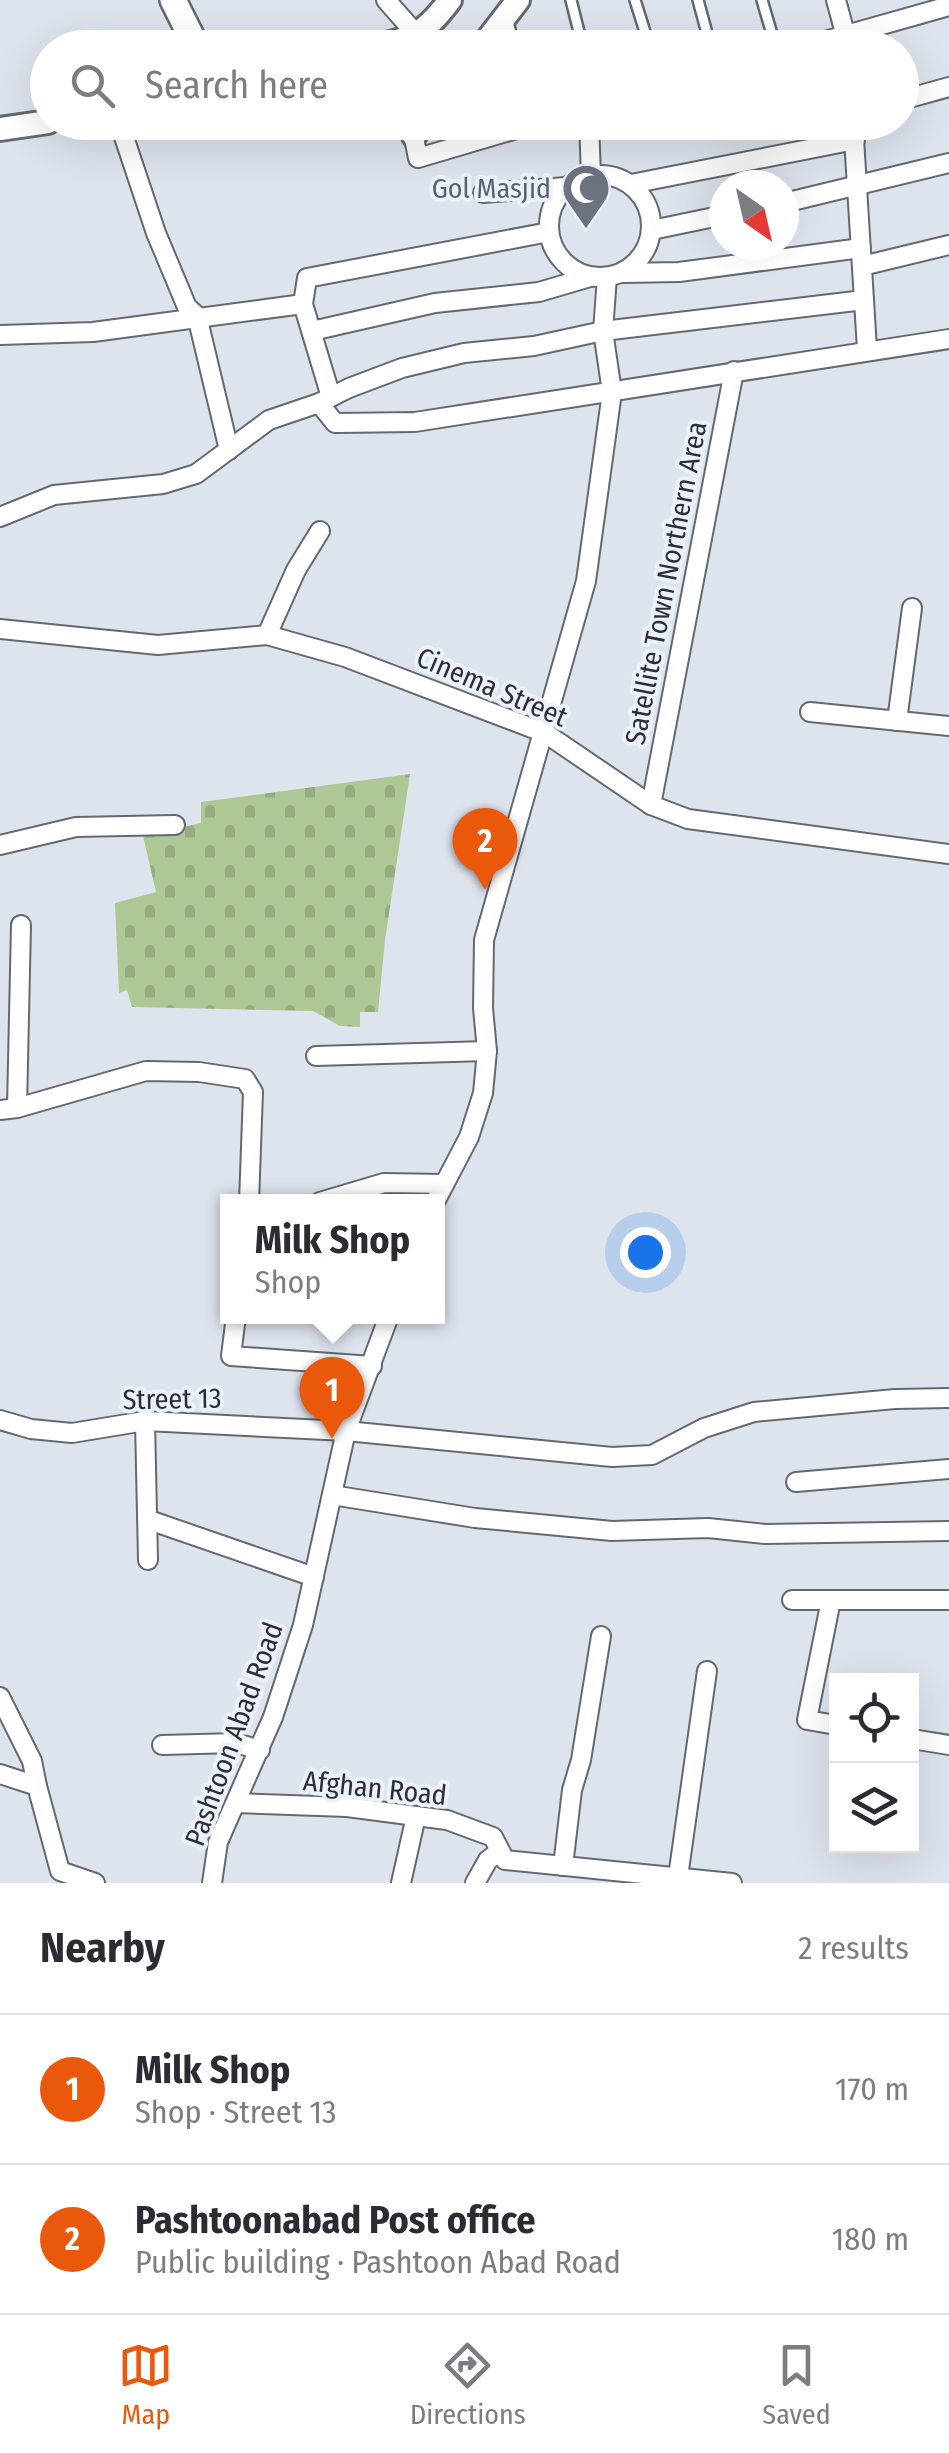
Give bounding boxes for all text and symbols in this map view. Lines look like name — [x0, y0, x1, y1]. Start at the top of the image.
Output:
search box — [30, 30, 919, 140]
icon: search — [65, 58, 120, 113]
text: Search here — [145, 62, 328, 108]
mosque icon: Gol Masjid — [560, 162, 612, 230]
north arrow — [709, 170, 799, 260]
place label: Gol Masjid — [432, 172, 551, 205]
street label: Satellite Town Northern Area — [618, 419, 714, 747]
street label: Cinema Street — [412, 640, 573, 734]
pin: 2 — [452, 808, 518, 890]
popup — [220, 1194, 445, 1324]
text: Milk Shop — [255, 1217, 410, 1263]
your location — [620, 1227, 671, 1278]
text: Shop — [255, 1263, 321, 1301]
pin: 1 — [300, 1356, 364, 1439]
street label: Street 13 — [122, 1382, 222, 1416]
street label: Pashtoon Abad Road — [178, 1618, 290, 1850]
map controls — [829, 1673, 919, 1853]
button: locate — [829, 1673, 919, 1763]
button: layers — [829, 1763, 919, 1853]
street label: Afghan Road — [302, 1764, 448, 1812]
text: Nearby — [40, 1923, 165, 1973]
text: 2 results — [798, 1929, 909, 1967]
text: Milk Shop — [135, 2047, 290, 2093]
text: 1 — [66, 2070, 79, 2108]
text: 170 m — [835, 2070, 909, 2108]
text: Shop · Street 13 — [135, 2093, 337, 2131]
text: Pashtoonabad Post office — [135, 2197, 535, 2243]
text: 2 — [65, 2220, 80, 2258]
text: 180 m — [832, 2220, 909, 2258]
text: Public building · Pashtoon Abad Road — [135, 2243, 621, 2281]
tab: Map — [118, 2338, 173, 2431]
tab: Directions — [410, 2338, 526, 2431]
tab: Saved — [762, 2338, 831, 2431]

